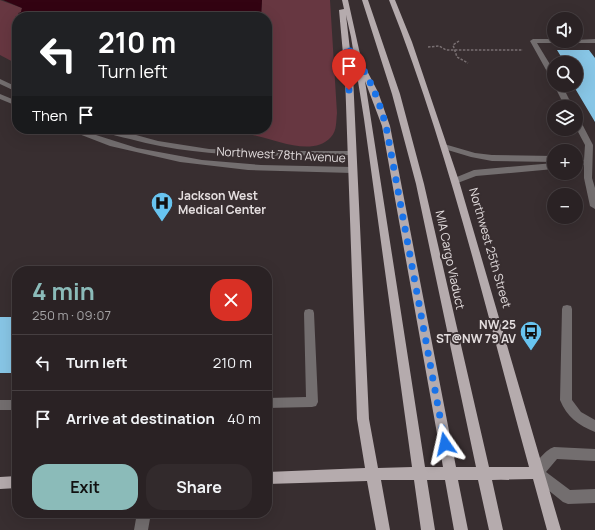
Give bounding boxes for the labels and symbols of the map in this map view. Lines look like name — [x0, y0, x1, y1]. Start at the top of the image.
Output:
pin — [332, 49, 366, 90]
street label: Northwest 78th Avenue — [216, 143, 346, 166]
street label: Northwest 25th Street — [465, 186, 516, 310]
place label: Jackson West Medical Center — [178, 187, 266, 218]
hospital icon: Jackson West Medical Center — [149, 190, 175, 223]
street label: MIA Cargo Viaduct — [432, 209, 469, 311]
place label: NW 25 ST@NW 79 AV — [436, 316, 516, 347]
bus stop icon: NW 25 ST@NW 79 AV — [518, 319, 544, 352]
position arrow — [424, 423, 466, 465]

